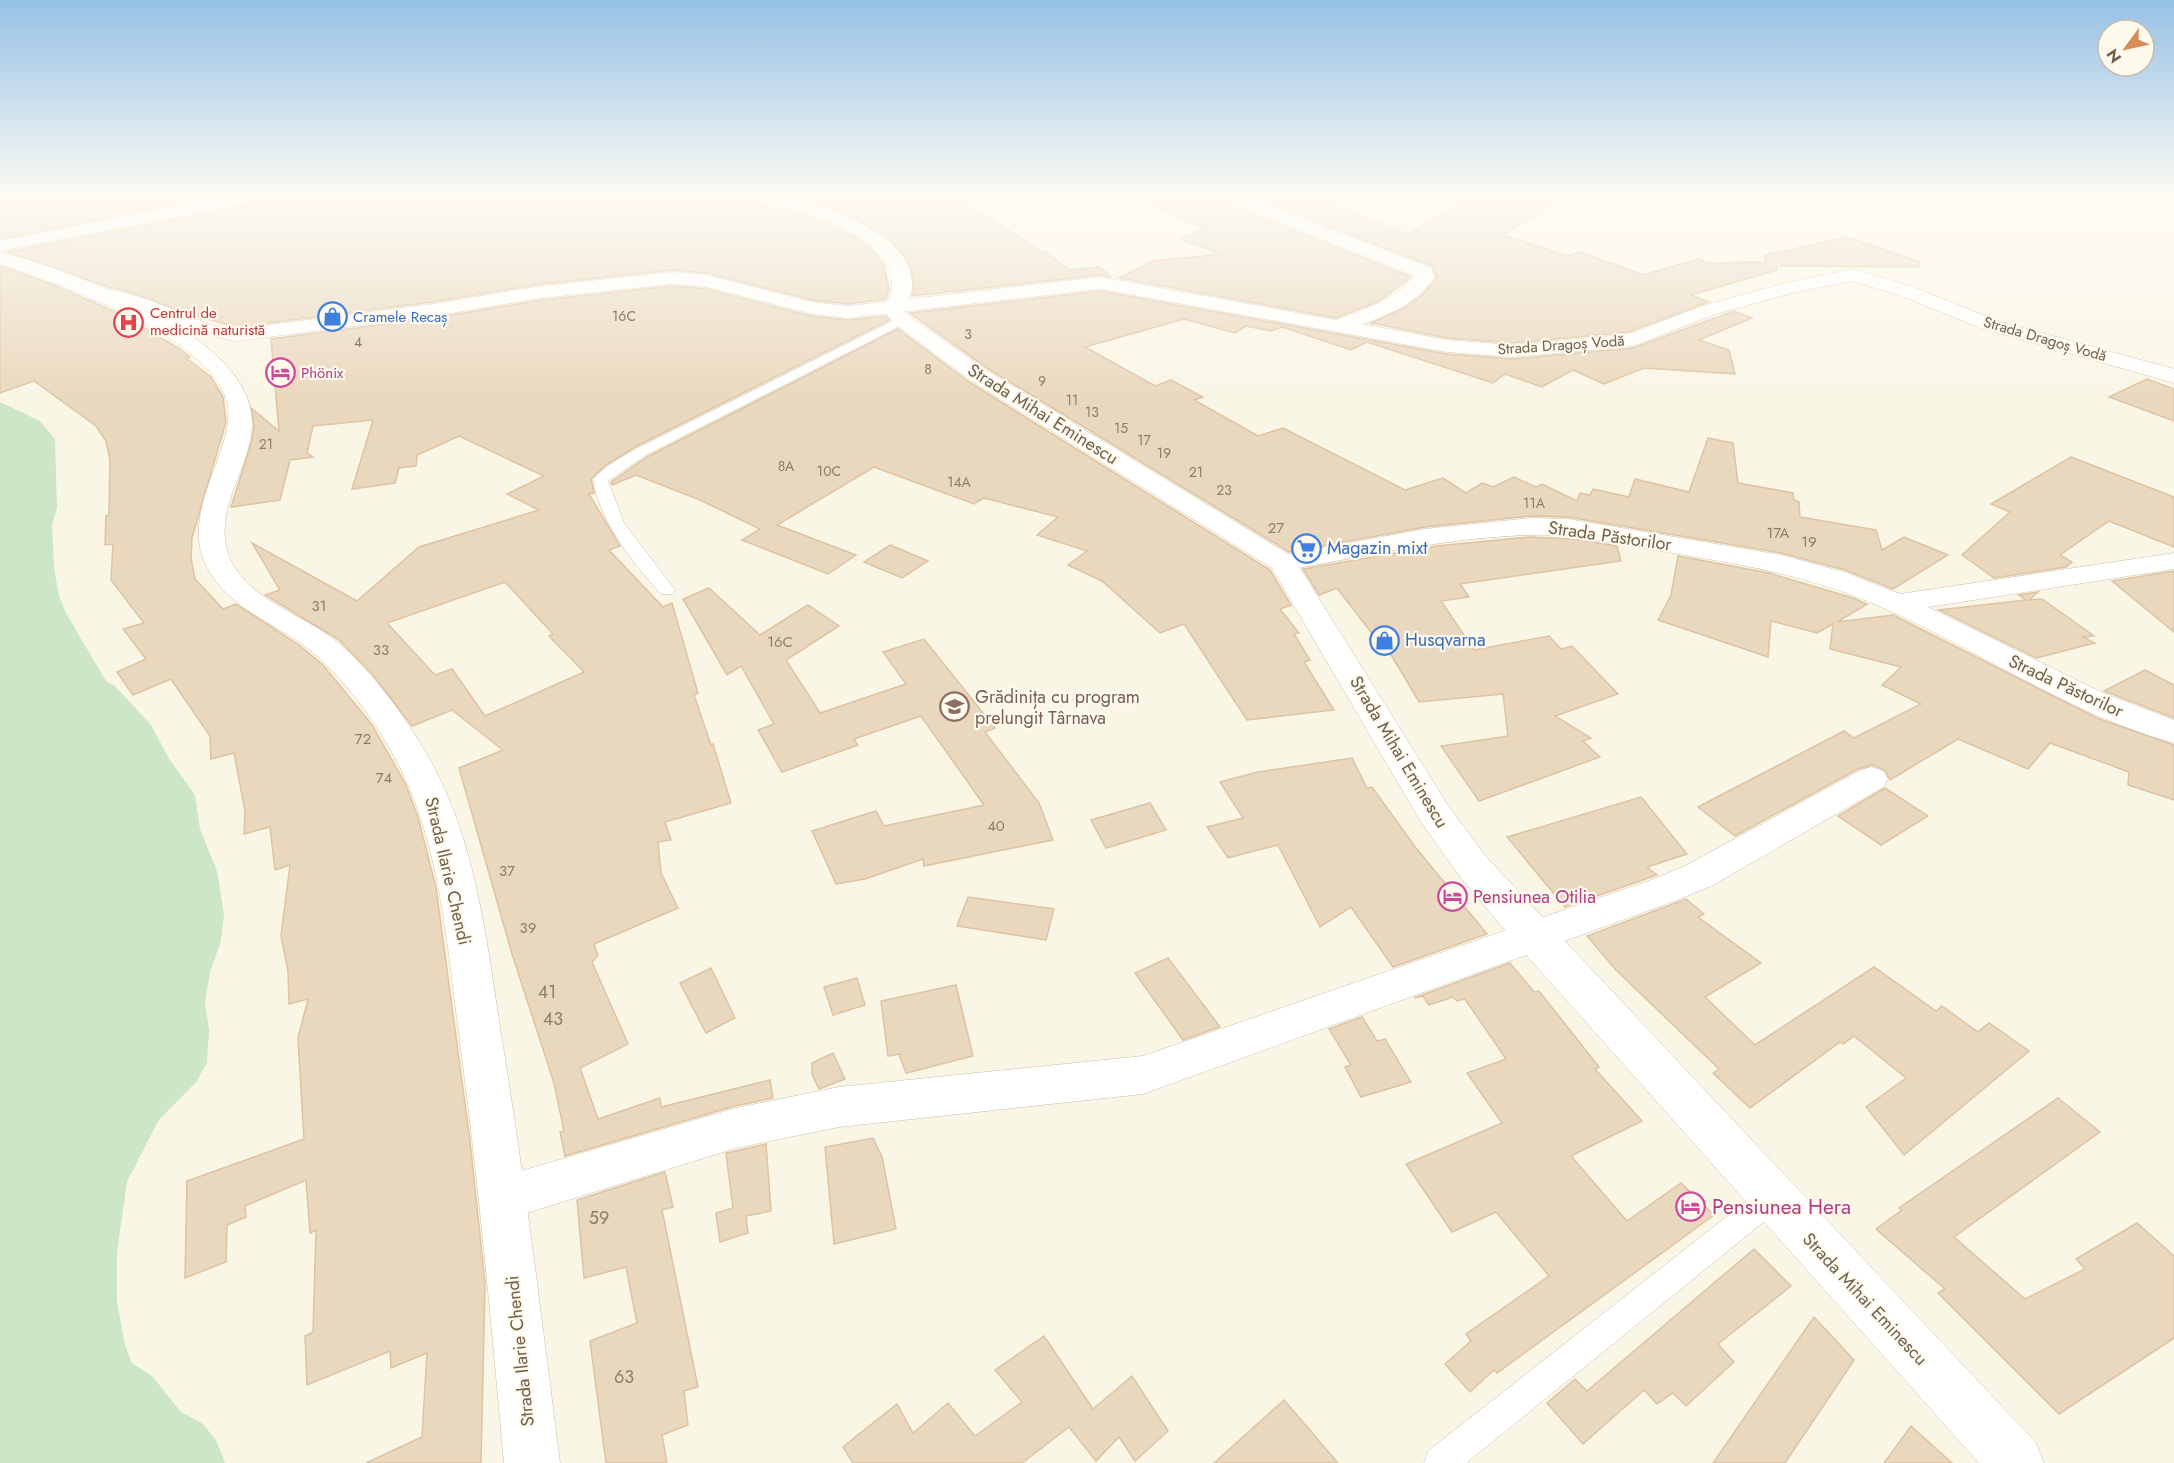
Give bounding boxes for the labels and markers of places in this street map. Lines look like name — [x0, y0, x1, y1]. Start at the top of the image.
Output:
shop icon: Cramele Recaș — [316, 301, 348, 333]
place label: Centrul de medicină naturistă — [150, 302, 265, 341]
hospital icon: Centrul de medicină naturistă — [113, 306, 145, 338]
place label: Cramele Recaș — [353, 306, 447, 328]
hotel icon: Phönix — [264, 357, 296, 389]
place label: Phönix — [301, 362, 344, 384]
supermarket icon: Magazin mixt — [1290, 532, 1322, 564]
place label: Magazin mixt — [1327, 535, 1428, 561]
shop icon: Husqvarna — [1368, 624, 1400, 656]
place label: Husqvarna — [1405, 627, 1486, 653]
place label: Grădinița cu program prelungit Târnava — [975, 684, 1140, 731]
school or university icon: Grădinița cu program prelungit Târnava — [938, 691, 970, 723]
hotel icon: Pensiunea Otilia — [1436, 881, 1468, 913]
place label: Pensiunea Otilia — [1473, 884, 1596, 910]
hotel icon: Pensiunea Hera — [1675, 1191, 1707, 1223]
place label: Pensiunea Hera — [1712, 1192, 1851, 1222]

